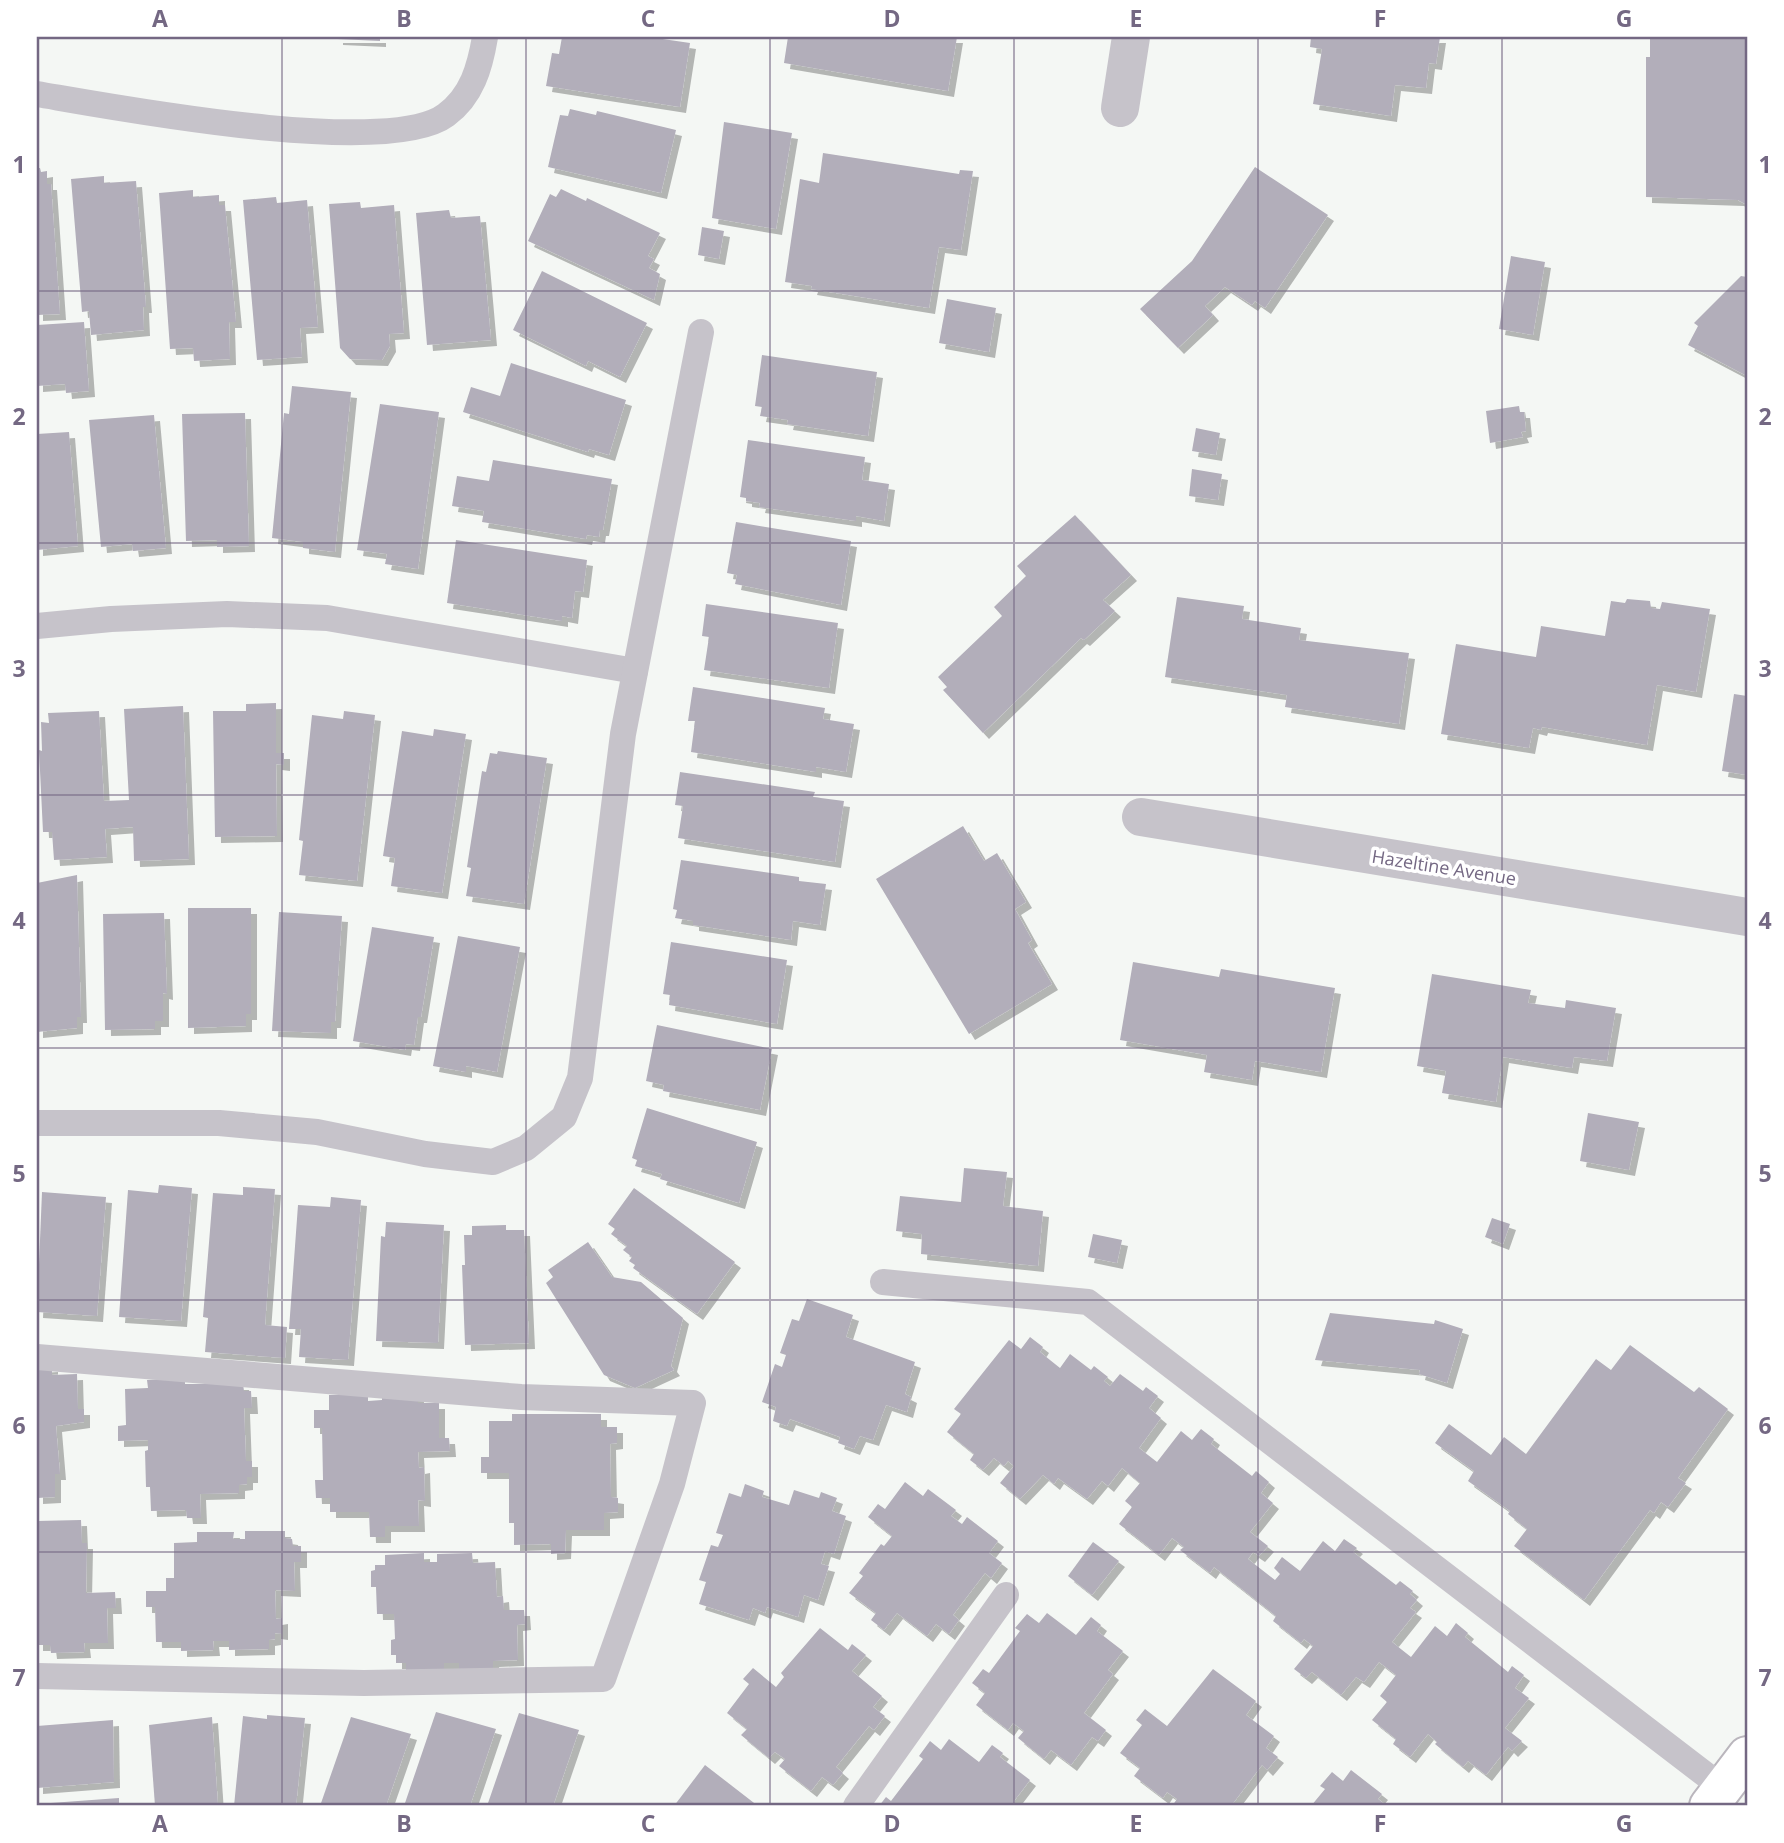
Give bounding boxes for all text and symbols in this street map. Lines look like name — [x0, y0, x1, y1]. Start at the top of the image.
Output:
text: A — [152, 2, 168, 34]
text: B — [396, 2, 412, 34]
text: C — [641, 2, 655, 34]
text: D — [883, 2, 901, 34]
text: E — [1130, 2, 1142, 34]
text: F — [1374, 2, 1386, 34]
text: G — [1616, 2, 1632, 34]
text: 1 — [12, 148, 26, 180]
text: 1 — [1758, 148, 1772, 180]
text: 2 — [12, 400, 26, 432]
text: 2 — [1758, 400, 1772, 432]
text: 3 — [12, 652, 26, 684]
text: 3 — [1758, 652, 1772, 684]
street label: Hazeltine Avenue — [1370, 844, 1518, 890]
text: 4 — [12, 904, 26, 936]
text: 4 — [1758, 904, 1772, 936]
text: 5 — [12, 1157, 26, 1189]
text: 5 — [1758, 1157, 1772, 1189]
text: 6 — [12, 1409, 26, 1441]
text: 6 — [1758, 1409, 1772, 1441]
text: 7 — [12, 1661, 26, 1693]
text: 7 — [1758, 1661, 1772, 1693]
text: A — [152, 1807, 168, 1839]
text: B — [396, 1807, 412, 1839]
text: C — [641, 1807, 655, 1839]
text: D — [883, 1807, 901, 1839]
text: E — [1130, 1807, 1142, 1839]
text: F — [1374, 1807, 1386, 1839]
text: G — [1616, 1807, 1632, 1839]

